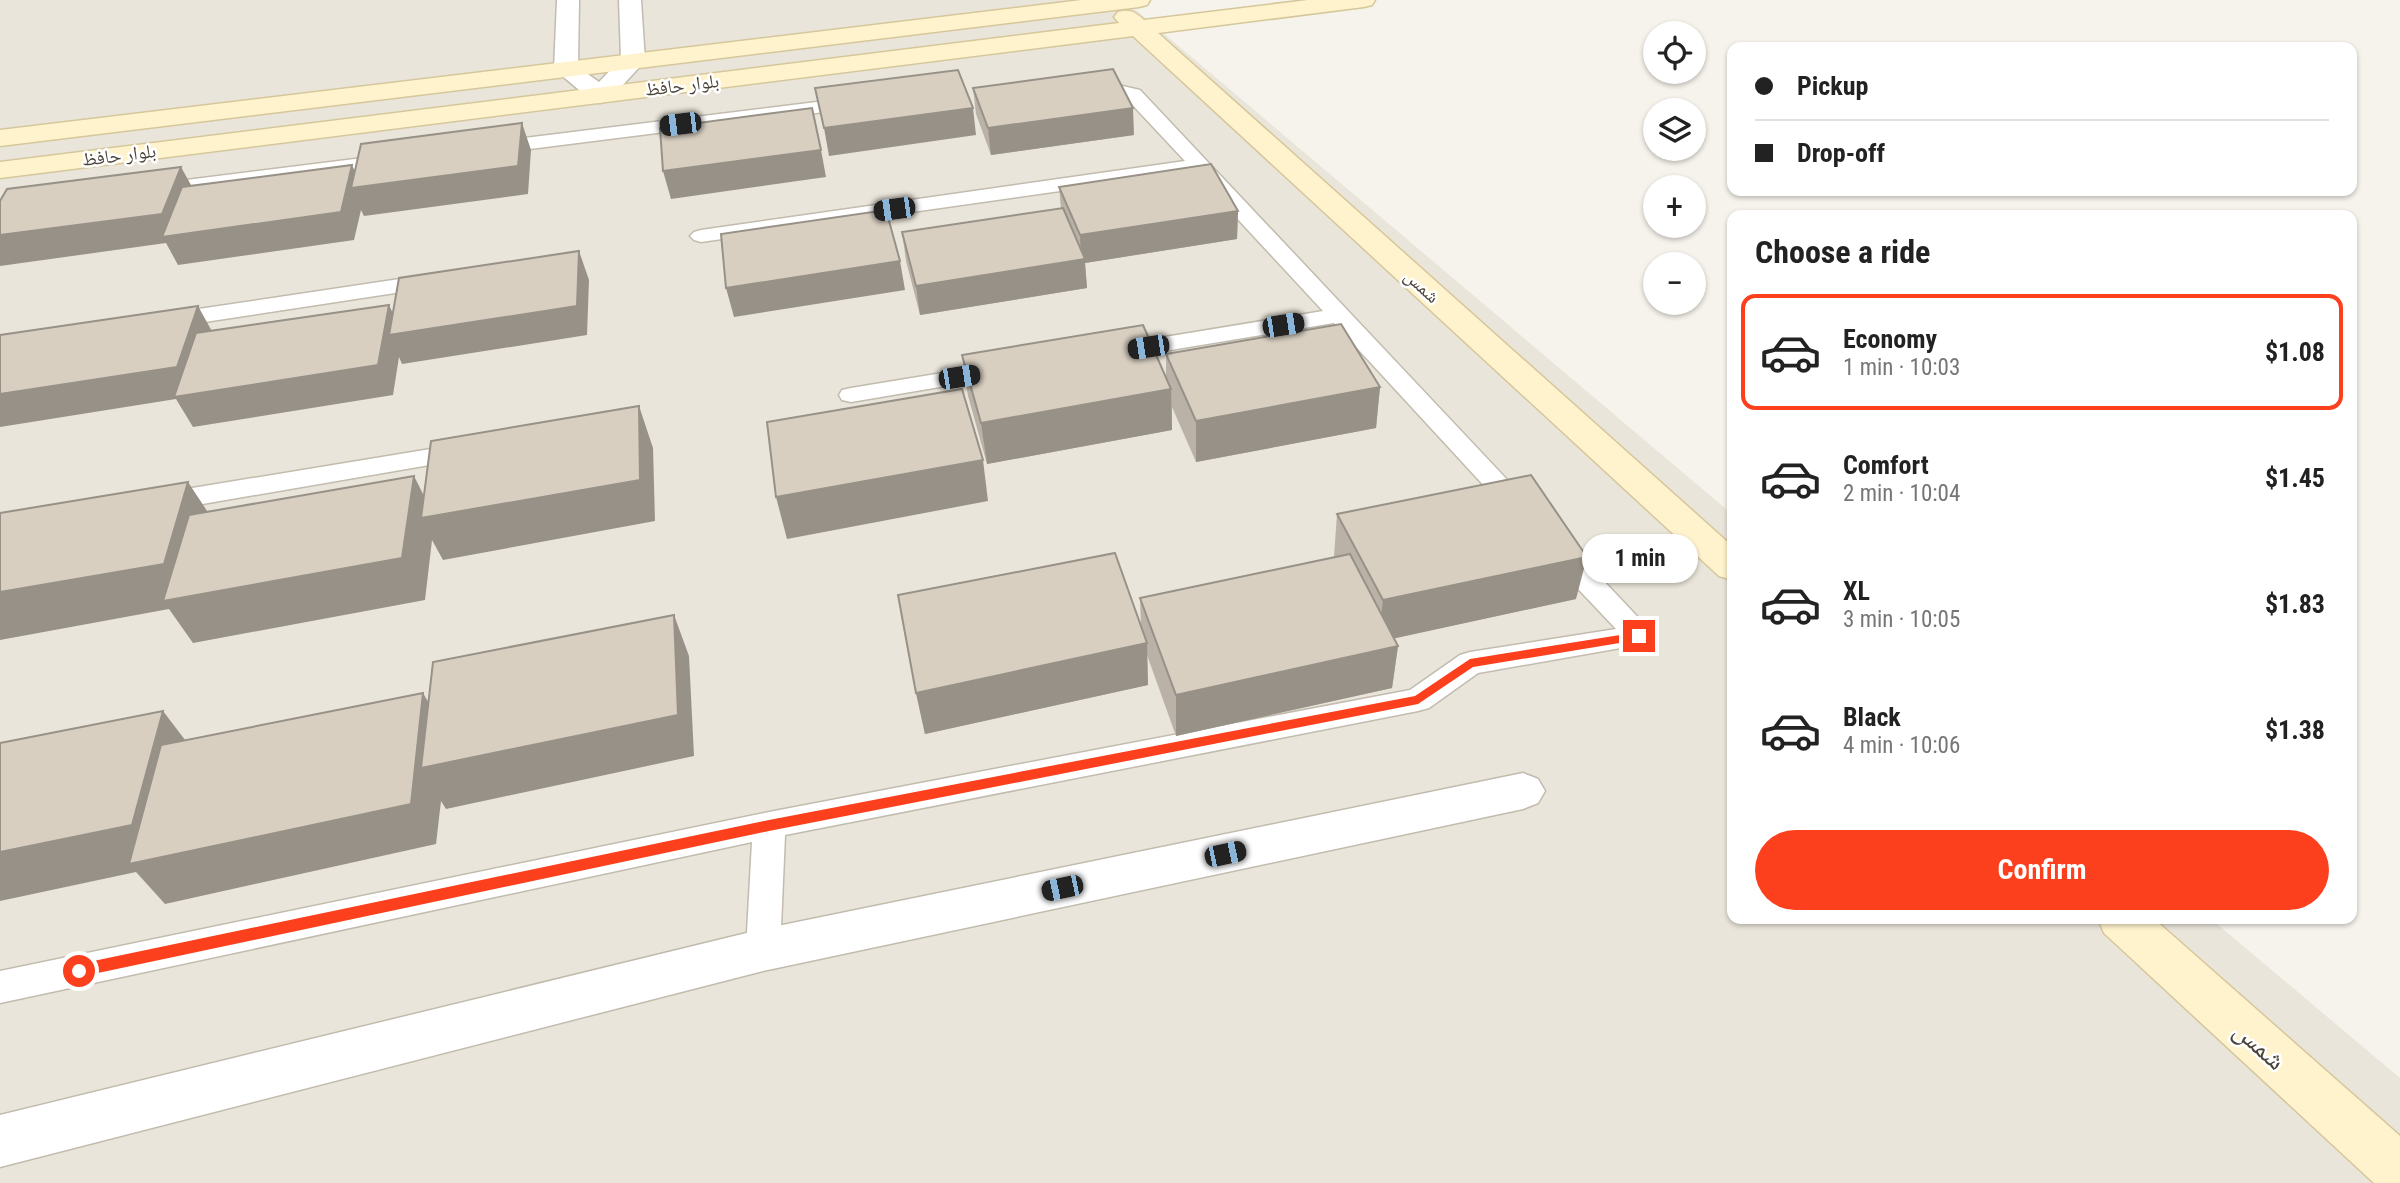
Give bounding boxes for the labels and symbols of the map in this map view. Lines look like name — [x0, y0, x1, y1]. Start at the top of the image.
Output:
street label: بلوار حافظ — [644, 69, 720, 101]
car — [658, 111, 703, 137]
street label: بلوار حافظ — [81, 139, 157, 171]
car — [872, 196, 917, 222]
street label: شمس — [1400, 264, 1444, 308]
car — [1261, 311, 1306, 339]
car — [1126, 333, 1171, 361]
car — [937, 363, 982, 391]
callout: 1 min — [1581, 534, 1697, 584]
route end — [1623, 620, 1655, 652]
car — [1203, 839, 1248, 869]
car — [1040, 873, 1085, 903]
route start — [63, 955, 95, 987]
street label: شمس — [2227, 1013, 2293, 1078]

